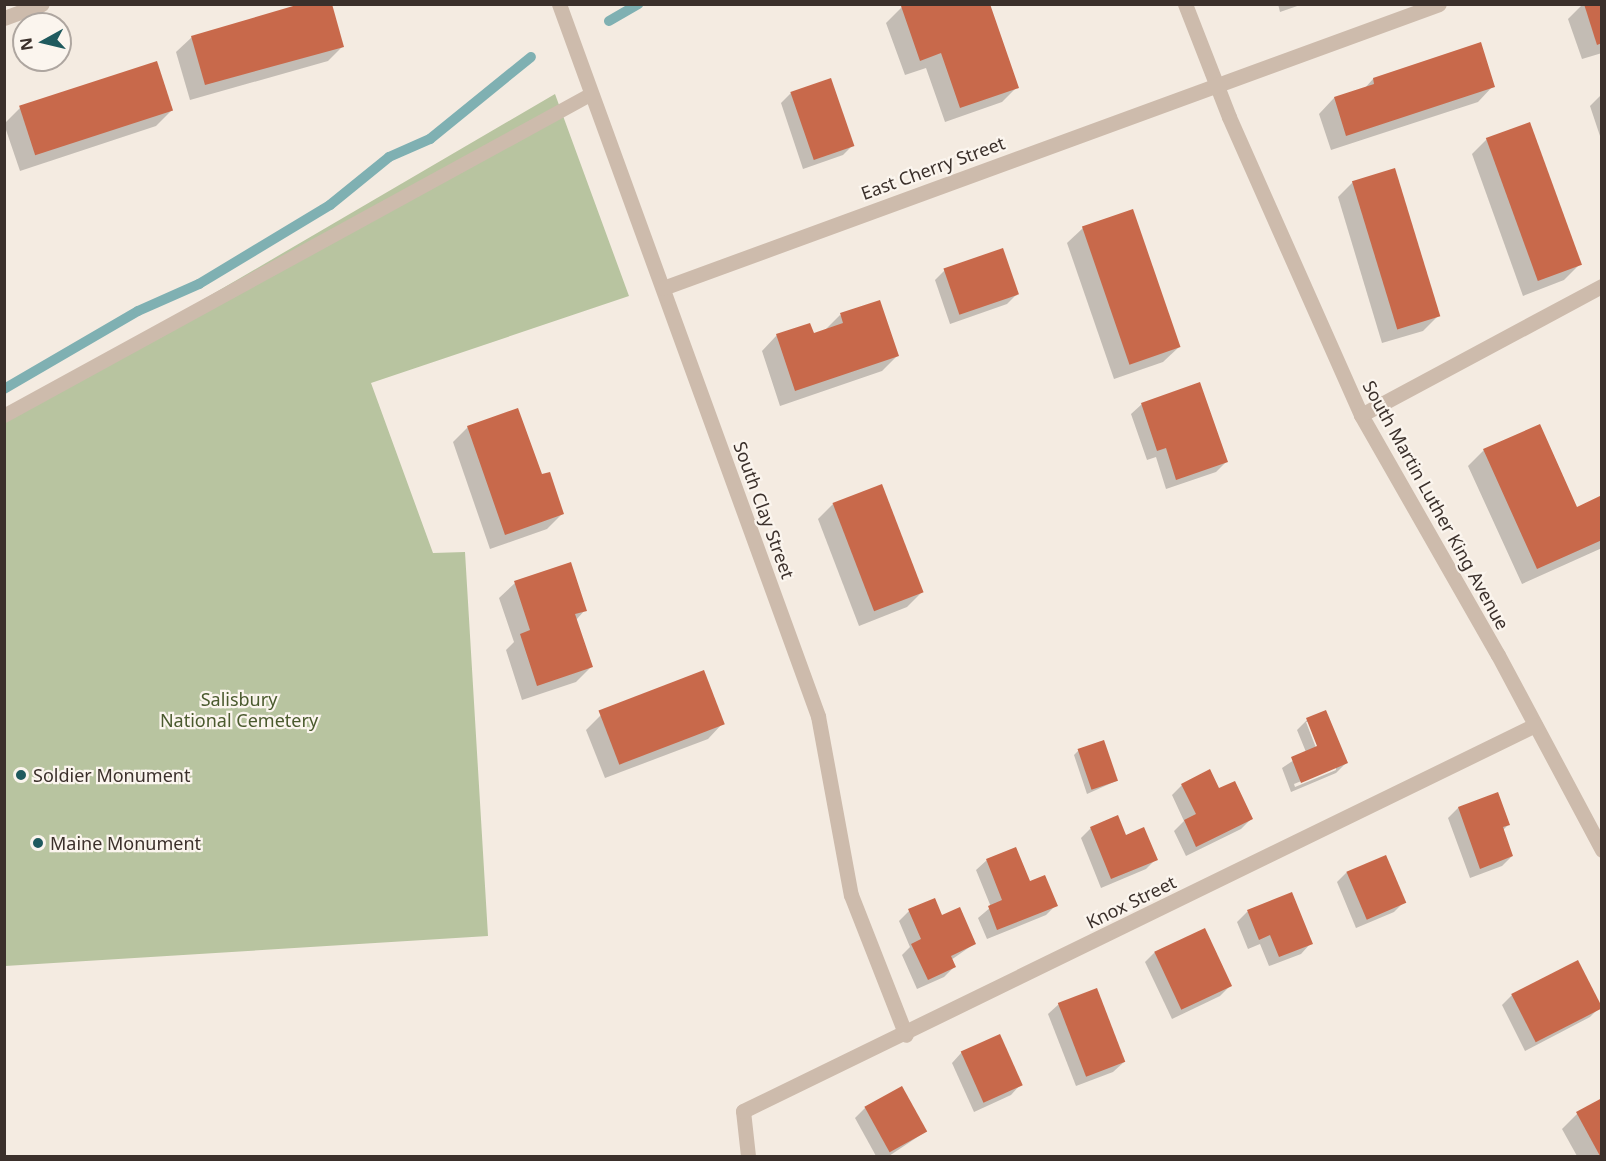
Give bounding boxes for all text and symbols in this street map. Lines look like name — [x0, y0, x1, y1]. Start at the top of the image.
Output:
north arrow — [12, 12, 72, 72]
text: N — [14, 36, 38, 52]
street label: East Cherry Street — [858, 132, 1008, 204]
street label: South Martin Luther King Avenue — [1358, 377, 1514, 633]
street label: South Clay Street — [729, 438, 799, 582]
park label: Salisbury National Cemetery — [160, 689, 318, 732]
place label: Soldier Monument — [33, 764, 190, 786]
marker: Soldier Monument — [14, 768, 28, 782]
place label: Maine Monument — [50, 832, 201, 854]
marker: Maine Monument — [31, 836, 45, 850]
street label: Knox Street — [1083, 871, 1179, 933]

